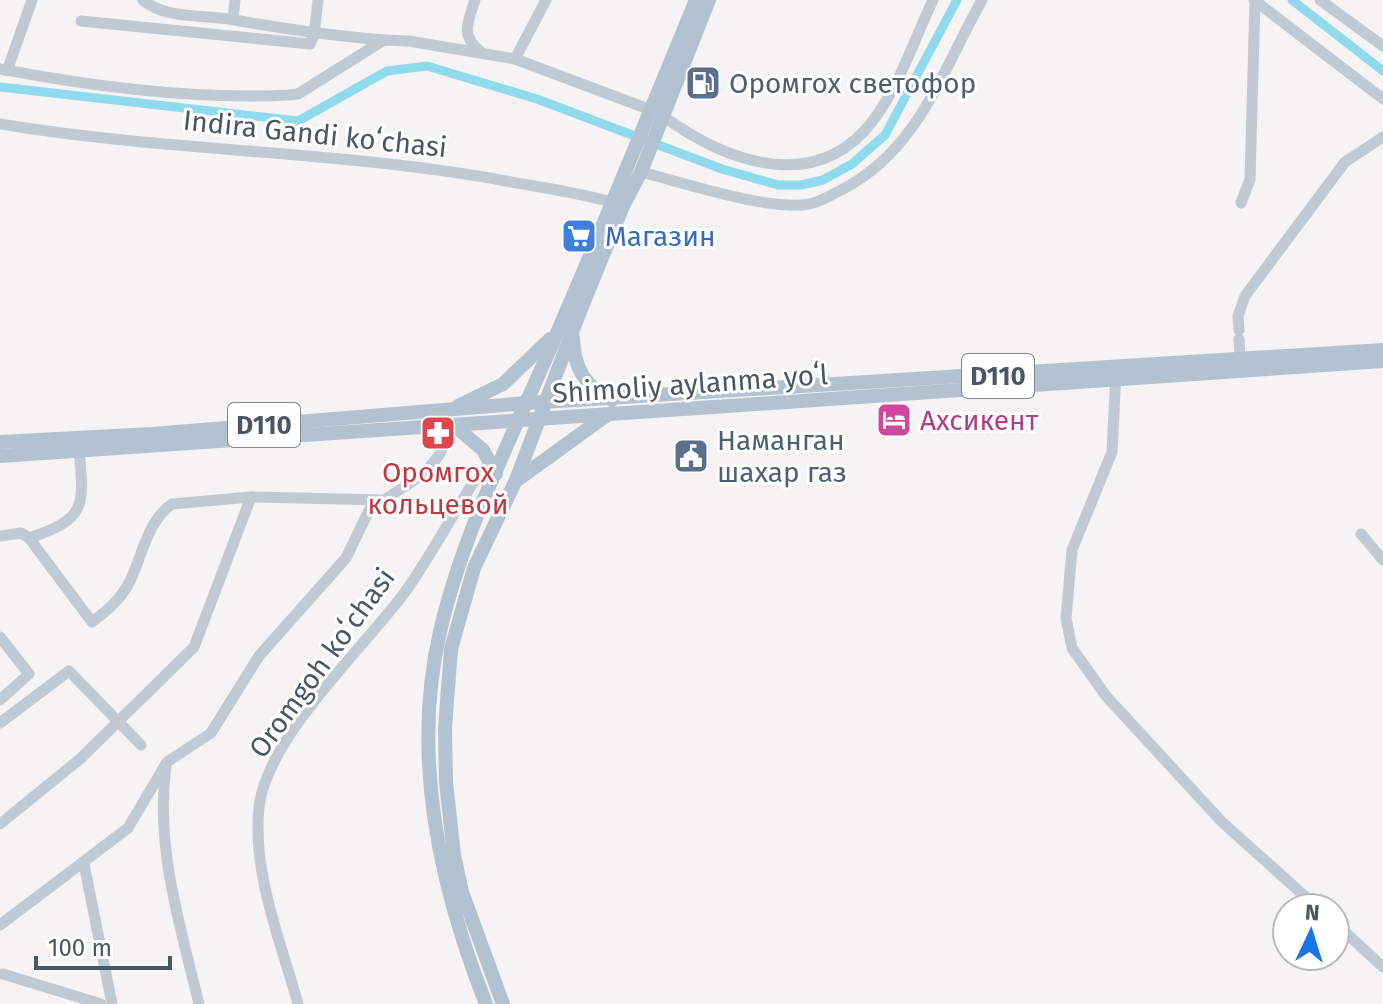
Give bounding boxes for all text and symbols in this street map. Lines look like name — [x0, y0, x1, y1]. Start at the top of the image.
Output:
fuel station icon: Оромгох светофор — [684, 64, 722, 102]
place label: Оромгох светофор — [729, 67, 976, 100]
street label: Indira Gandi koʻchasi — [181, 104, 449, 164]
supermarket icon: Магазин — [560, 217, 598, 255]
place label: Магазин — [605, 220, 716, 253]
road number: D110 — [962, 354, 1034, 398]
street label: Shimoliy aylanma yoʻl — [551, 358, 829, 410]
hotel icon: Ахсикент — [875, 401, 913, 439]
road number: D110 — [228, 403, 300, 447]
place label: Ахсикент — [920, 404, 1039, 437]
pharmacy icon: Оромгох кольцевой — [419, 414, 457, 452]
place label: Наманган шахар газ — [717, 424, 847, 489]
public building icon: Наманган шахар газ — [672, 437, 710, 475]
place label: Оромгох кольцевой — [367, 456, 509, 521]
street label: Oromgoh koʻchasi — [242, 562, 402, 764]
north arrow — [1271, 892, 1351, 972]
text: N — [1304, 899, 1321, 927]
scale bar — [36, 920, 170, 970]
text: 100 m — [48, 934, 112, 962]

